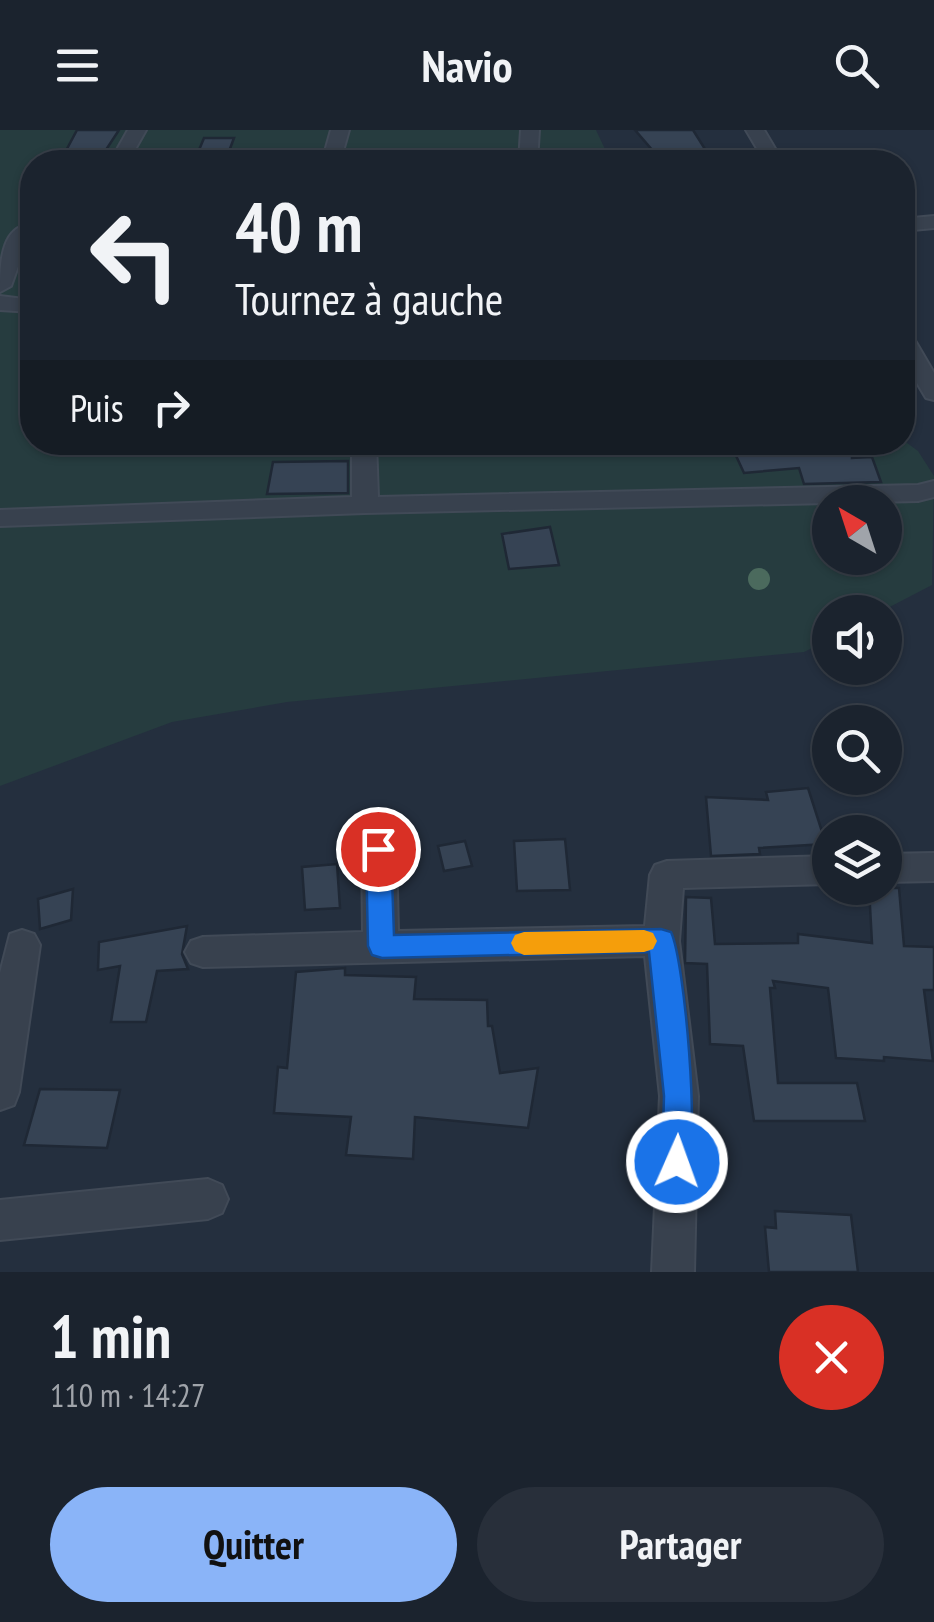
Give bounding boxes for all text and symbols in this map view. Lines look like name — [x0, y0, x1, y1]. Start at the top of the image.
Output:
text: Navio — [422, 36, 513, 94]
icon: menu — [50, 38, 105, 93]
icon: search — [829, 38, 884, 93]
text: 40 m — [235, 181, 363, 271]
icon: left — [70, 190, 200, 320]
text: Tournez à gauche — [235, 269, 503, 327]
icon: right — [144, 380, 199, 435]
text: Puis — [70, 383, 124, 432]
north arrow — [812, 485, 902, 575]
map controls — [812, 485, 902, 905]
button: sound — [812, 595, 902, 685]
button: search — [812, 705, 902, 795]
pin — [336, 807, 421, 892]
button: layers — [812, 815, 902, 905]
icon: arrive — [351, 822, 406, 877]
position arrow — [625, 1110, 729, 1214]
text: 1 min — [50, 1297, 171, 1375]
button: close — [779, 1305, 884, 1410]
text: 110 m · 14:27 — [50, 1374, 205, 1416]
button: Quitter — [50, 1487, 457, 1602]
button: Partager — [477, 1487, 884, 1602]

